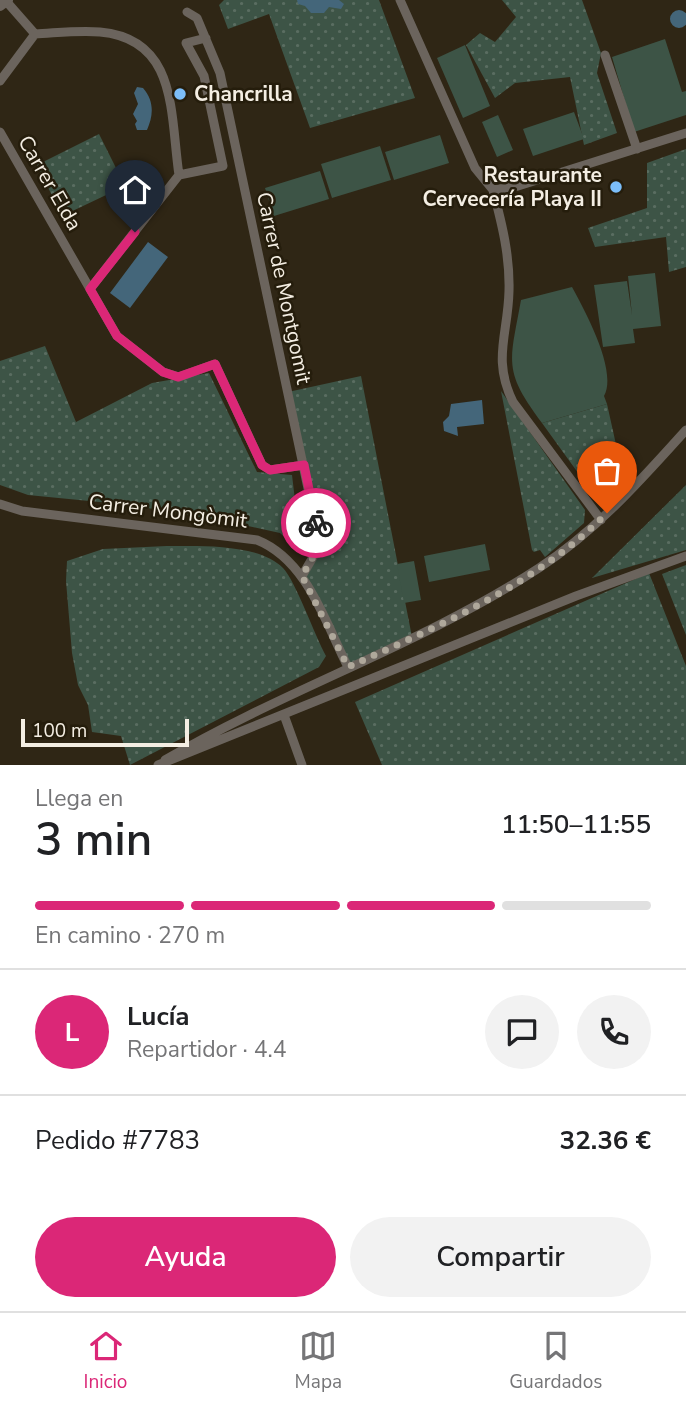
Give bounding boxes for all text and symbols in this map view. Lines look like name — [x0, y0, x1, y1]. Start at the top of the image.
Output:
place label: Chancrilla — [194, 80, 293, 108]
marker: Chancrilla — [172, 86, 188, 102]
street label: Carrer Elda — [11, 130, 89, 236]
pin — [105, 160, 165, 232]
place label: Restaurante Cervecería Playa II — [423, 161, 602, 213]
icon: home — [116, 171, 154, 209]
marker: Restaurante Cervecería Playa II — [608, 179, 624, 195]
street label: Carrer de Montgomit — [250, 189, 318, 387]
pin — [577, 441, 637, 513]
icon: bag — [588, 452, 626, 490]
street label: Carrer Mongòmit — [87, 487, 250, 535]
courier — [281, 488, 351, 558]
icon: bike — [297, 504, 335, 542]
scale bar — [21, 716, 189, 748]
text: 100 m — [32, 718, 87, 744]
text: Llega en — [35, 783, 123, 814]
text: 11:50–11:55 — [501, 807, 651, 842]
text: 3 min — [35, 808, 152, 871]
text: En camino · 270 m — [35, 920, 225, 951]
button: chat — [485, 995, 559, 1069]
button: phone — [577, 995, 651, 1069]
text: Lucía — [127, 999, 190, 1034]
text: L — [65, 1015, 79, 1050]
text: Repartidor · 4.4 — [127, 1034, 287, 1065]
text: Pedido #7783 — [35, 1123, 200, 1158]
text: 32.36 € — [560, 1123, 651, 1158]
button: Ayuda — [35, 1217, 336, 1297]
button: Compartir — [350, 1217, 651, 1297]
tab: Inicio — [84, 1327, 127, 1395]
tab: Mapa — [295, 1327, 342, 1395]
tab: Guardados — [509, 1327, 602, 1395]

